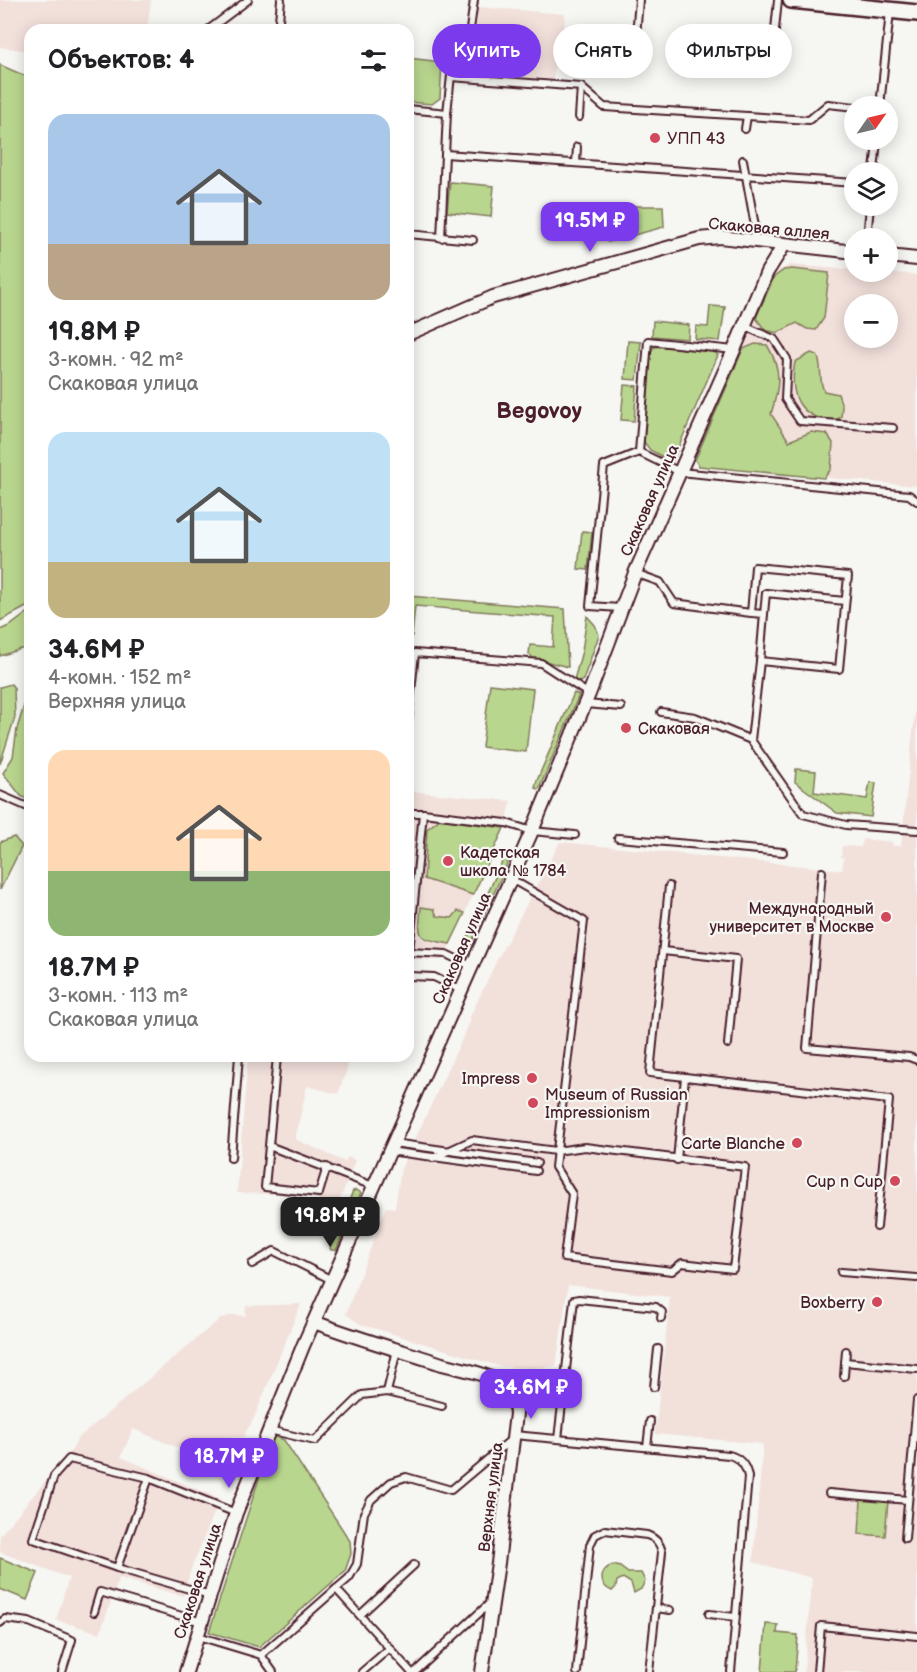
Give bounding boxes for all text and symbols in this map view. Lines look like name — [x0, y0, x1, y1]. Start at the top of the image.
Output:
chip: Купить — [432, 24, 541, 78]
chip: Снять — [553, 24, 653, 78]
chip: Фильтры — [665, 24, 792, 78]
icon: filters — [357, 44, 390, 77]
text: Объектов: 4 — [48, 45, 194, 76]
north arrow — [844, 96, 898, 150]
map controls — [844, 96, 898, 348]
place label: УПП 43 — [667, 130, 725, 149]
marker: УПП 43 — [648, 131, 662, 145]
icon: home — [165, 153, 273, 261]
button: layers — [844, 162, 898, 216]
pin: 19.5M ₽ — [535, 202, 645, 253]
text: 19.5M ₽ — [555, 209, 625, 233]
street label: Скаковая аллея — [707, 215, 830, 244]
button: + — [844, 228, 898, 282]
button: − — [844, 294, 898, 348]
text: 19.8M ₽ — [48, 317, 140, 348]
text: 3-комн. · 92 m² — [48, 348, 184, 372]
text: Скаковая улица — [48, 372, 199, 396]
district label: Begovoy — [496, 398, 582, 425]
street label: Скаковая улица — [617, 441, 684, 559]
icon: home — [165, 471, 273, 579]
text: 34.6M ₽ — [48, 635, 145, 666]
text: 4-комн. · 152 m² — [48, 666, 191, 690]
text: Верхняя улица — [48, 690, 186, 714]
place label: Скаковая — [638, 720, 710, 739]
marker: Скаковая — [619, 721, 633, 735]
icon: home — [165, 789, 273, 897]
place label: Кадетская школа № 1784 — [460, 844, 566, 881]
marker: Кадетская школа № 1784 — [441, 854, 455, 868]
street label: Скаковая улица — [429, 889, 496, 1007]
place label: Международный университет в Москве — [709, 900, 874, 937]
marker: Международный университет в Москве — [879, 910, 893, 924]
text: 18.7M ₽ — [48, 953, 139, 984]
text: 3-комн. · 113 m² — [48, 984, 188, 1008]
text: Скаковая улица — [48, 1008, 199, 1032]
place label: Impress — [462, 1070, 520, 1089]
marker: Impress — [525, 1071, 539, 1085]
place label: Museum of Russian Impressionism — [545, 1086, 688, 1123]
marker: Museum of Russian Impressionism — [526, 1096, 540, 1110]
place label: Carte Blanche — [681, 1135, 786, 1154]
marker: Carte Blanche — [790, 1136, 804, 1150]
place label: Cup n Cup — [806, 1173, 883, 1192]
marker: Cup n Cup — [888, 1174, 902, 1188]
pin: 19.8M ₽ — [275, 1197, 385, 1248]
text: 19.8M ₽ — [295, 1204, 365, 1228]
place label: Boxberry — [800, 1294, 866, 1313]
marker: Boxberry — [870, 1295, 884, 1309]
pin: 34.6M ₽ — [476, 1369, 586, 1420]
text: 34.6M ₽ — [494, 1376, 568, 1400]
pin: 18.7M ₽ — [174, 1438, 284, 1489]
street label: Верхняя улица — [475, 1441, 508, 1553]
text: 18.7M ₽ — [194, 1445, 264, 1469]
street label: Скаковая улица — [171, 1521, 226, 1642]

